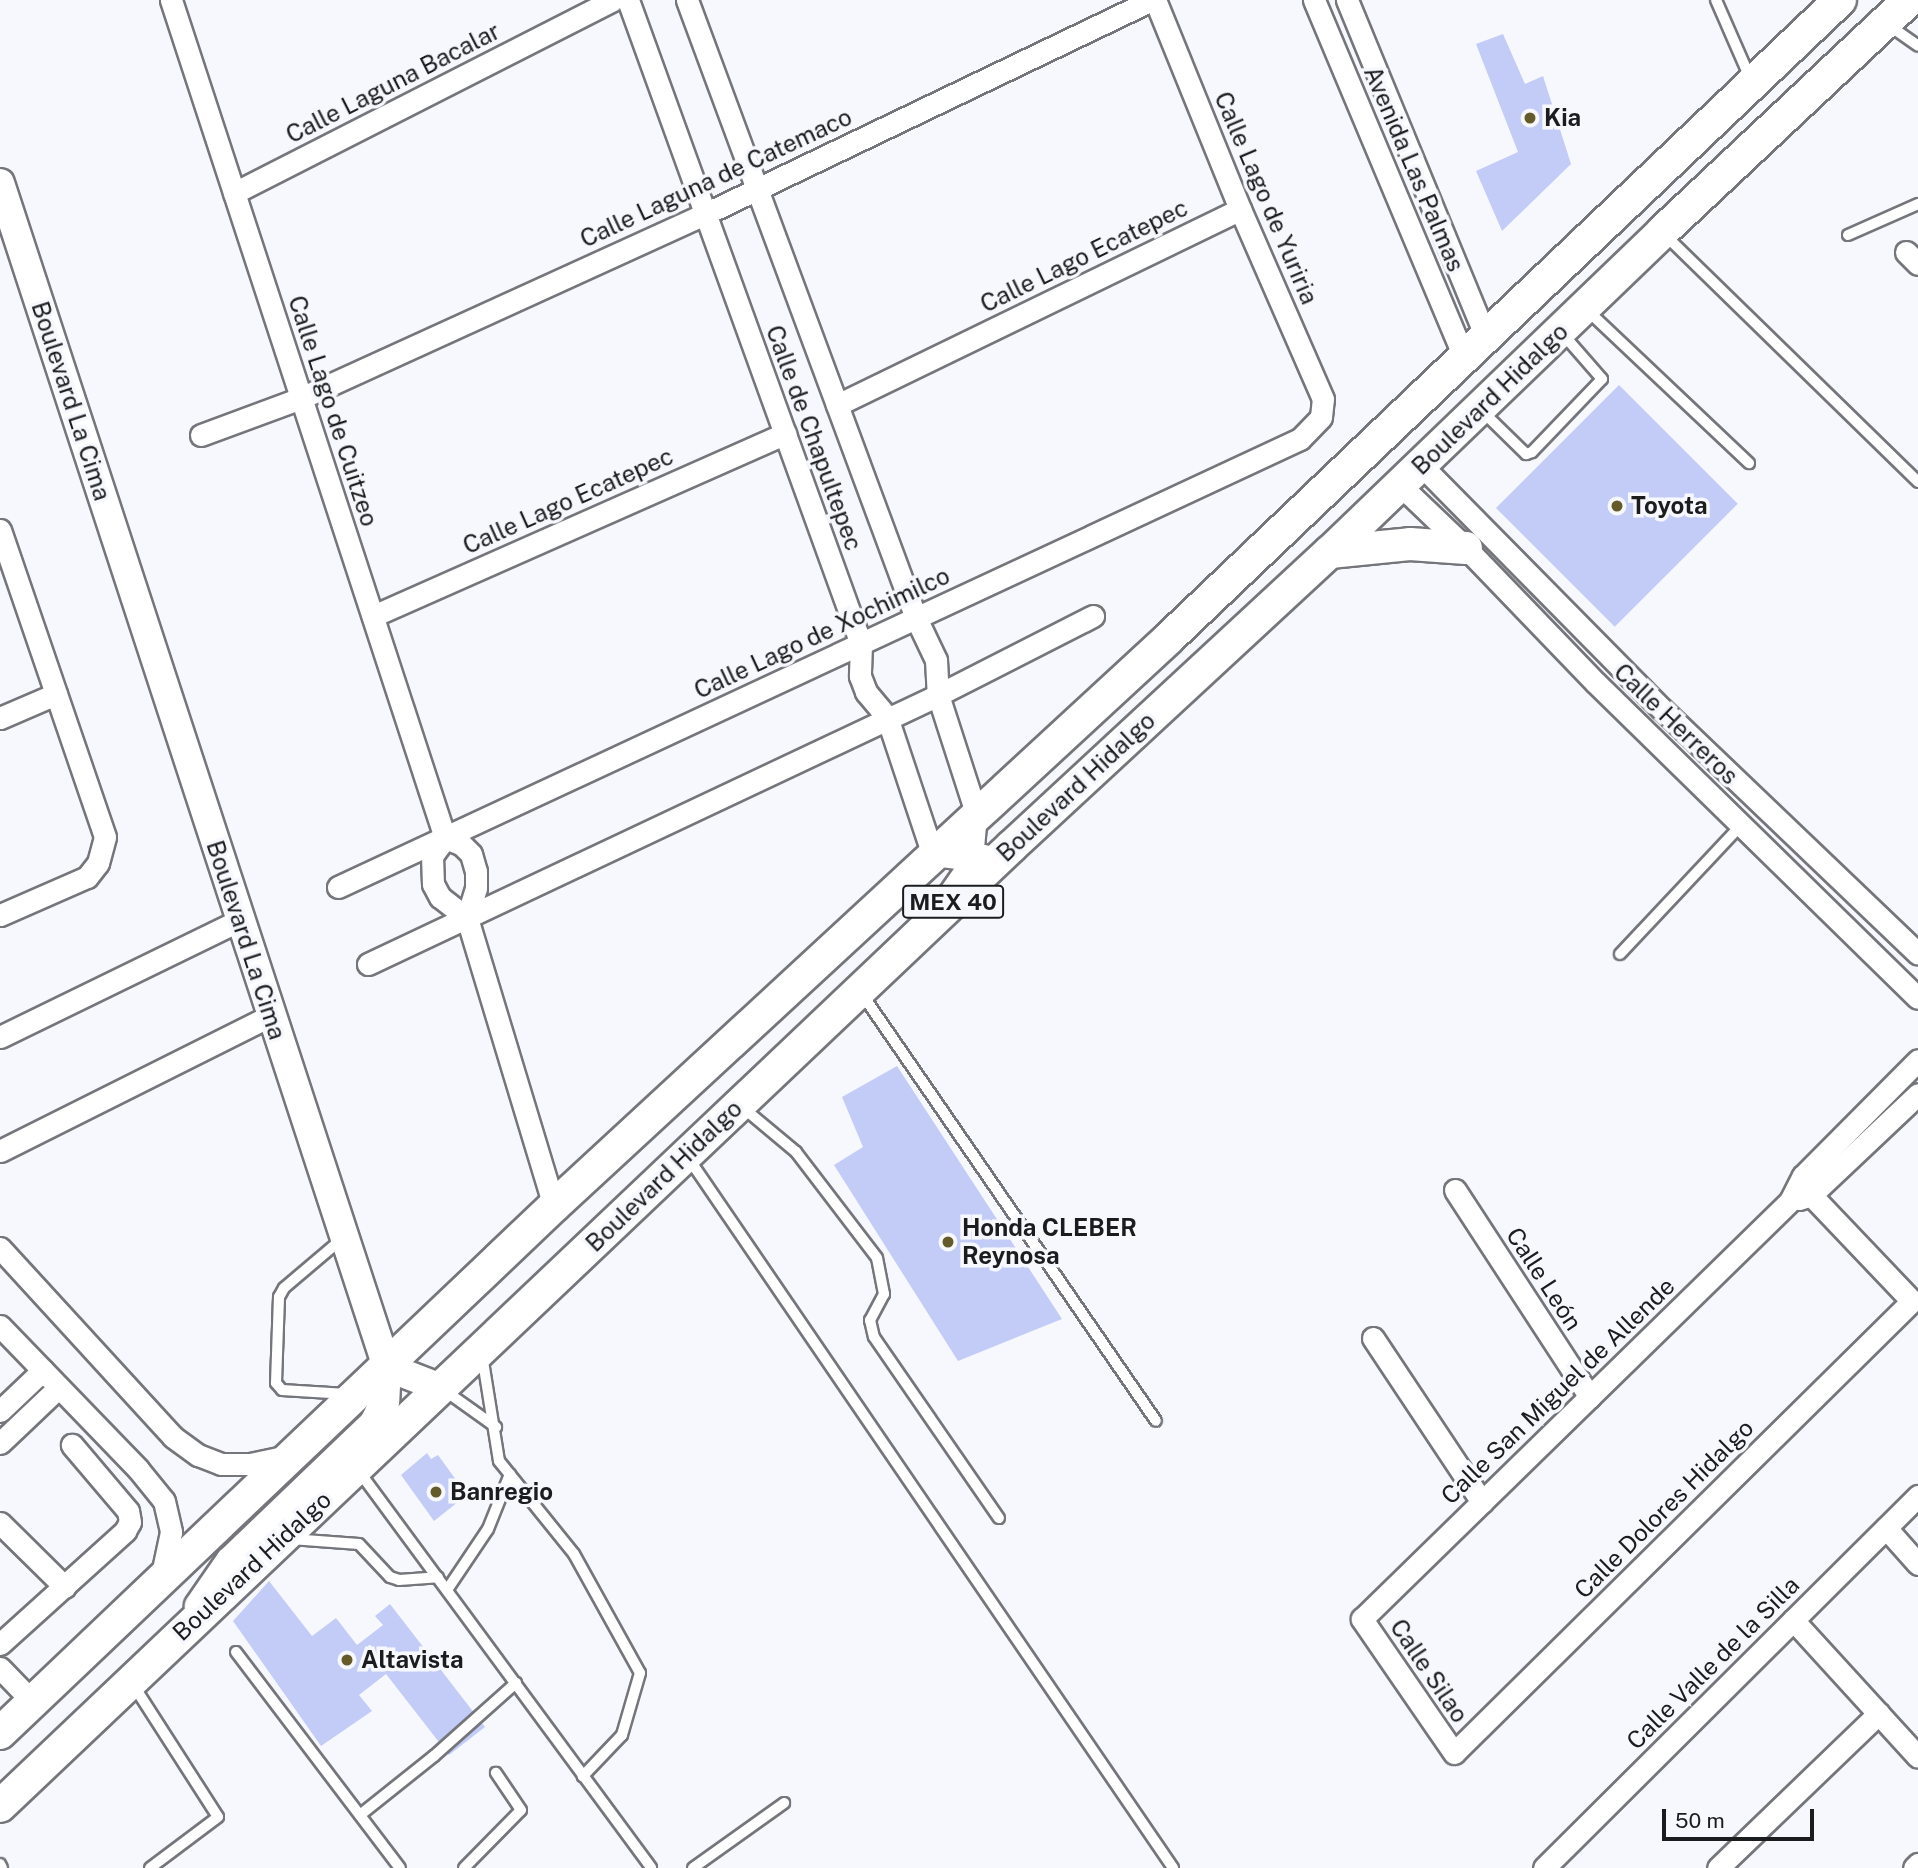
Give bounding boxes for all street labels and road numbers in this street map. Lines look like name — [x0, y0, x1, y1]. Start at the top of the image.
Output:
street label: Calle Laguna Bacalar — [281, 17, 505, 149]
street label: Avenida Las Palmas — [1358, 62, 1470, 276]
street label: Calle Lago de Yuriria — [1208, 87, 1324, 309]
street label: Calle Laguna de Catemaco — [575, 102, 857, 254]
street label: Calle Lago Ecatepec — [976, 193, 1192, 319]
street label: Calle Lago de Cuitzeo — [282, 292, 384, 530]
street label: Boulevard La Cima — [25, 298, 117, 504]
street label: Boulevard Hidalgo — [1406, 317, 1574, 481]
street label: Calle de Chapultepec — [760, 321, 868, 555]
street label: Calle Lago Ecatepec — [458, 442, 678, 560]
street label: Calle Lago de Xochimilco — [689, 561, 955, 705]
street label: Calle Herreros — [1608, 658, 1744, 790]
street label: Boulevard Hidalgo — [991, 706, 1161, 868]
street label: Boulevard La Cima — [200, 837, 292, 1043]
road number: MEX 40 — [900, 882, 1006, 922]
street label: Boulevard Hidalgo — [580, 1094, 748, 1258]
street label: Calle León — [1500, 1222, 1588, 1336]
street label: Calle San Miguel de Allende — [1435, 1272, 1681, 1510]
street label: Calle Dolores Hidalgo — [1568, 1413, 1760, 1605]
street label: Boulevard Hidalgo — [167, 1485, 337, 1647]
street label: Calle Valle de la Silla — [1620, 1570, 1806, 1756]
street label: Calle Silao — [1384, 1614, 1474, 1728]

